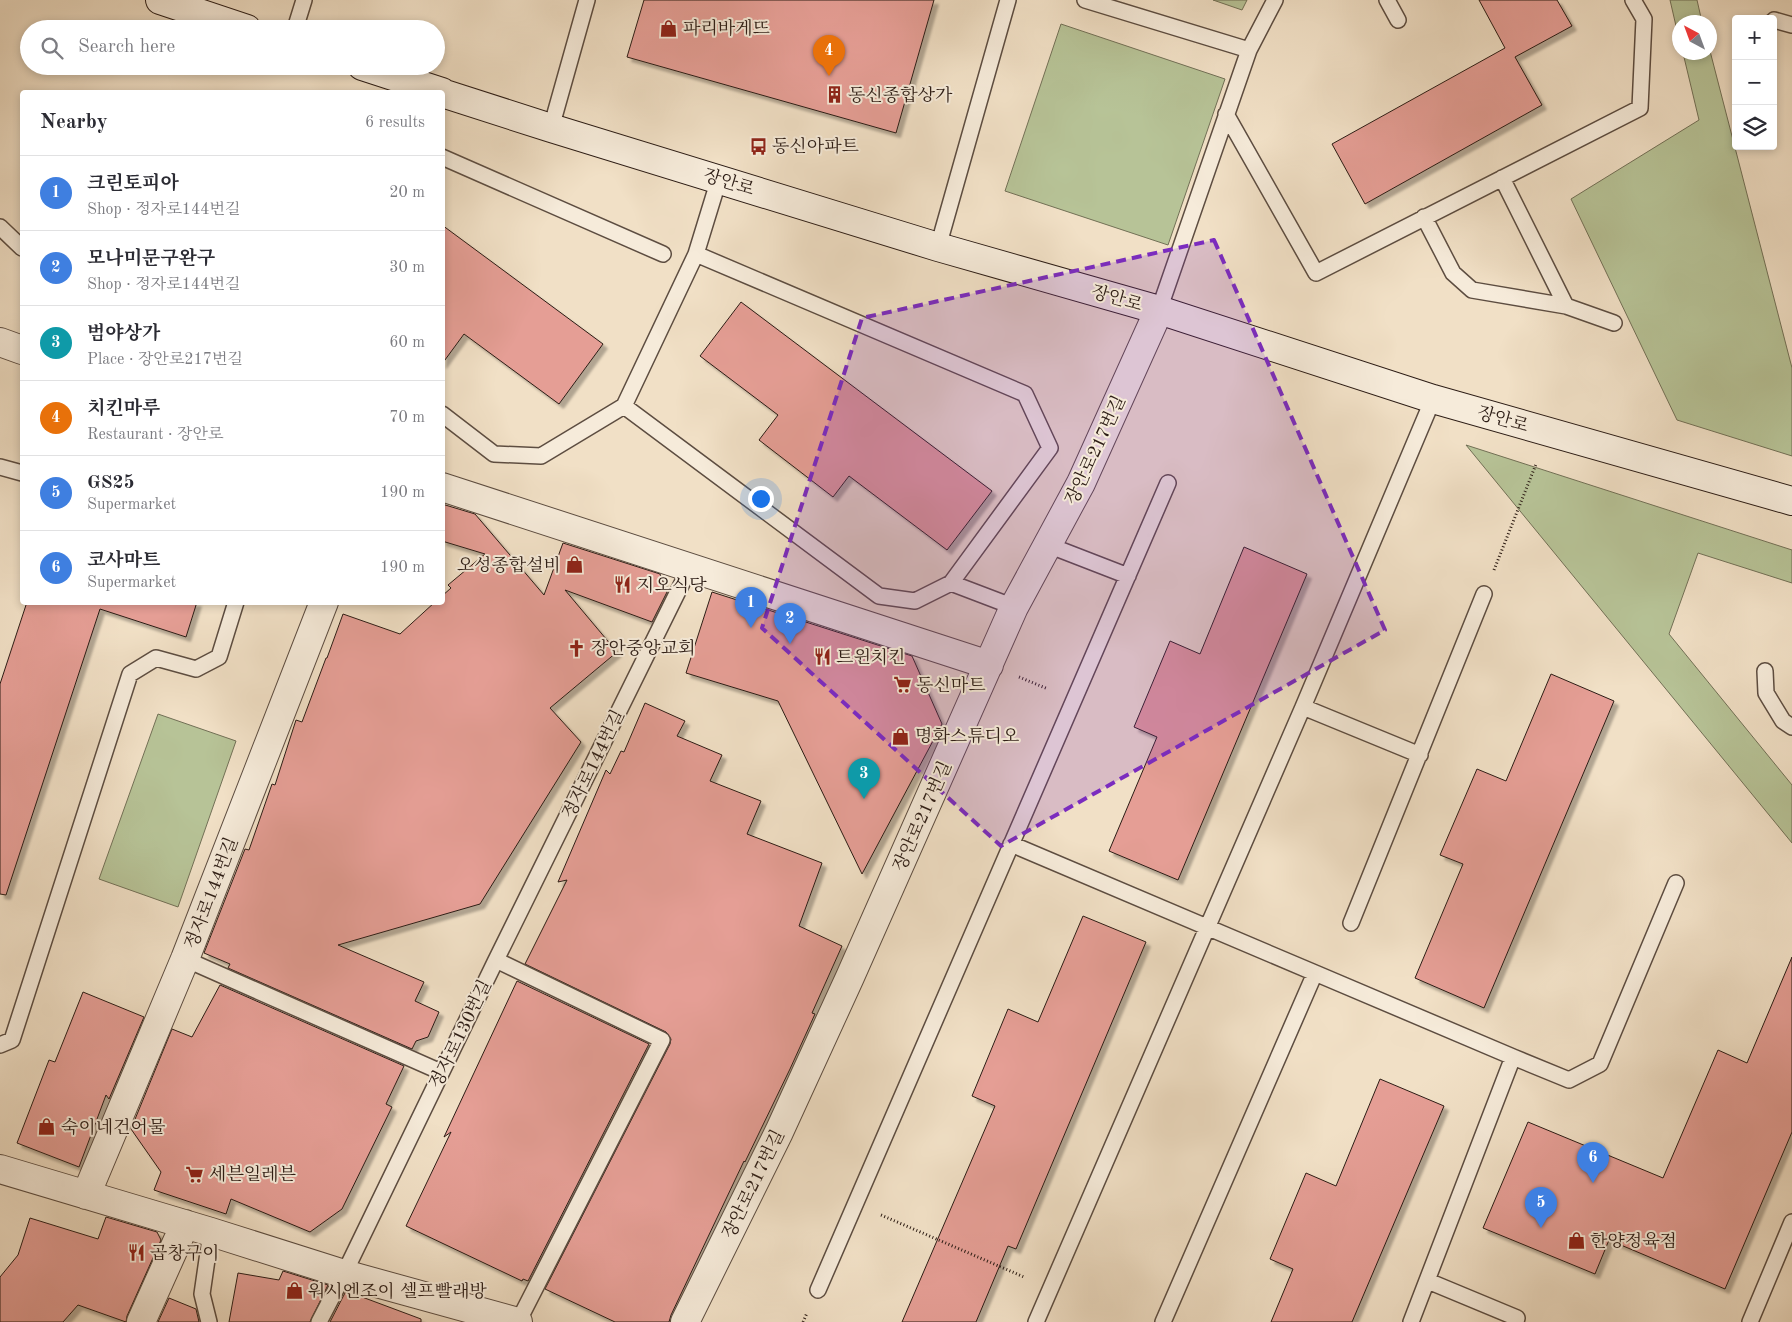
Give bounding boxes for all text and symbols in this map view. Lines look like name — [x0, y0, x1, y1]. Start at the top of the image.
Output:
north arrow — [1672, 15, 1717, 60]
map controls — [1732, 15, 1777, 150]
button: + — [1732, 15, 1777, 60]
shop icon: 파리바게뜨 — [659, 18, 679, 38]
place label: 파리바게뜨 — [683, 19, 771, 38]
search box — [20, 20, 445, 75]
icon: search — [38, 34, 66, 62]
pin: 4 — [813, 35, 845, 76]
text: Search here — [78, 38, 175, 57]
button: − — [1732, 60, 1777, 105]
building icon: 동신종합상가 — [824, 85, 844, 105]
place label: 동신종합상가 — [848, 86, 953, 105]
button: layers — [1732, 105, 1777, 150]
text: Nearby — [40, 112, 108, 133]
text: 6 results — [365, 115, 425, 131]
bus stop icon: 동신아파트 — [748, 136, 768, 156]
place label: 동신아파트 — [772, 137, 860, 156]
street label: 장안로 — [701, 166, 757, 199]
text: 크린토피아 — [87, 175, 179, 194]
text: 1 — [51, 185, 61, 201]
text: 20 m — [389, 185, 425, 201]
text: Shop · 정자로144번길 — [87, 202, 240, 218]
text: 모나미문구완구 — [87, 250, 215, 269]
text: 2 — [51, 260, 61, 276]
text: 30 m — [389, 260, 425, 276]
text: Shop · 정자로144번길 — [87, 277, 240, 293]
street label: 장안로 — [1089, 282, 1145, 315]
text: 범야상가 — [87, 325, 160, 344]
text: 3 — [51, 335, 61, 351]
text: 60 m — [389, 335, 425, 351]
text: Place · 장안로217번길 — [87, 352, 243, 368]
street label: 장안로217번길 — [1062, 393, 1129, 508]
text: 치킨마루 — [87, 400, 160, 419]
street label: 장안로 — [1475, 403, 1531, 436]
text: 4 — [51, 410, 61, 426]
text: 70 m — [389, 410, 425, 426]
text: Restaurant · 장안로 — [87, 427, 223, 443]
text: GS25 — [87, 474, 135, 493]
text: 5 — [51, 485, 61, 501]
text: 190 m — [380, 485, 425, 501]
your location — [748, 486, 774, 512]
text: Supermarket — [87, 497, 176, 513]
text: 코사마트 — [87, 552, 160, 571]
place label: 오성종합설비 — [457, 555, 561, 575]
shop icon: 오성종합설비 — [565, 555, 585, 575]
text: 6 — [51, 560, 61, 576]
text: 190 m — [380, 560, 425, 576]
text: Supermarket — [87, 575, 176, 591]
restaurant icon: 지오식당 — [613, 575, 633, 595]
place label: 지오식당 — [637, 576, 707, 595]
pin: 1 — [735, 587, 767, 628]
pin: 2 — [774, 603, 806, 644]
church icon: 장안중앙교회 — [567, 638, 587, 658]
place label: 장안중앙교회 — [591, 639, 695, 658]
restaurant icon: 트윈치킨 — [812, 647, 832, 667]
place label: 트윈치킨 — [836, 648, 906, 667]
supermarket icon: 동신마트 — [892, 675, 912, 695]
place label: 동신마트 — [916, 676, 986, 695]
street label: 정자로144번길 — [559, 707, 628, 822]
shop icon: 명화스튜디오 — [891, 726, 911, 746]
place label: 명화스튜디오 — [915, 727, 1019, 746]
pin: 3 — [848, 758, 880, 799]
street label: 장안로217번길 — [890, 758, 955, 874]
street label: 정자로144번길 — [181, 835, 242, 952]
street label: 정자로130번길 — [426, 977, 495, 1092]
shop icon: 숙이네건어물 — [37, 1117, 57, 1137]
place label: 숙이네건어물 — [61, 1117, 166, 1137]
street label: 장안로217번길 — [719, 1127, 788, 1242]
pin: 6 — [1577, 1142, 1609, 1183]
supermarket icon: 세븐일레븐 — [185, 1164, 205, 1184]
place label: 세븐일레븐 — [209, 1164, 297, 1184]
pin: 5 — [1525, 1187, 1557, 1228]
shop icon: 한양정육점 — [1566, 1231, 1586, 1251]
place label: 한양정육점 — [1590, 1232, 1677, 1251]
restaurant icon: 곱창구이 — [126, 1243, 146, 1263]
place label: 곱창구이 — [150, 1244, 220, 1263]
shop icon: 워시엔조이 셀프빨래방 — [284, 1281, 304, 1301]
place label: 워시엔조이 셀프빨래방 — [308, 1282, 488, 1301]

